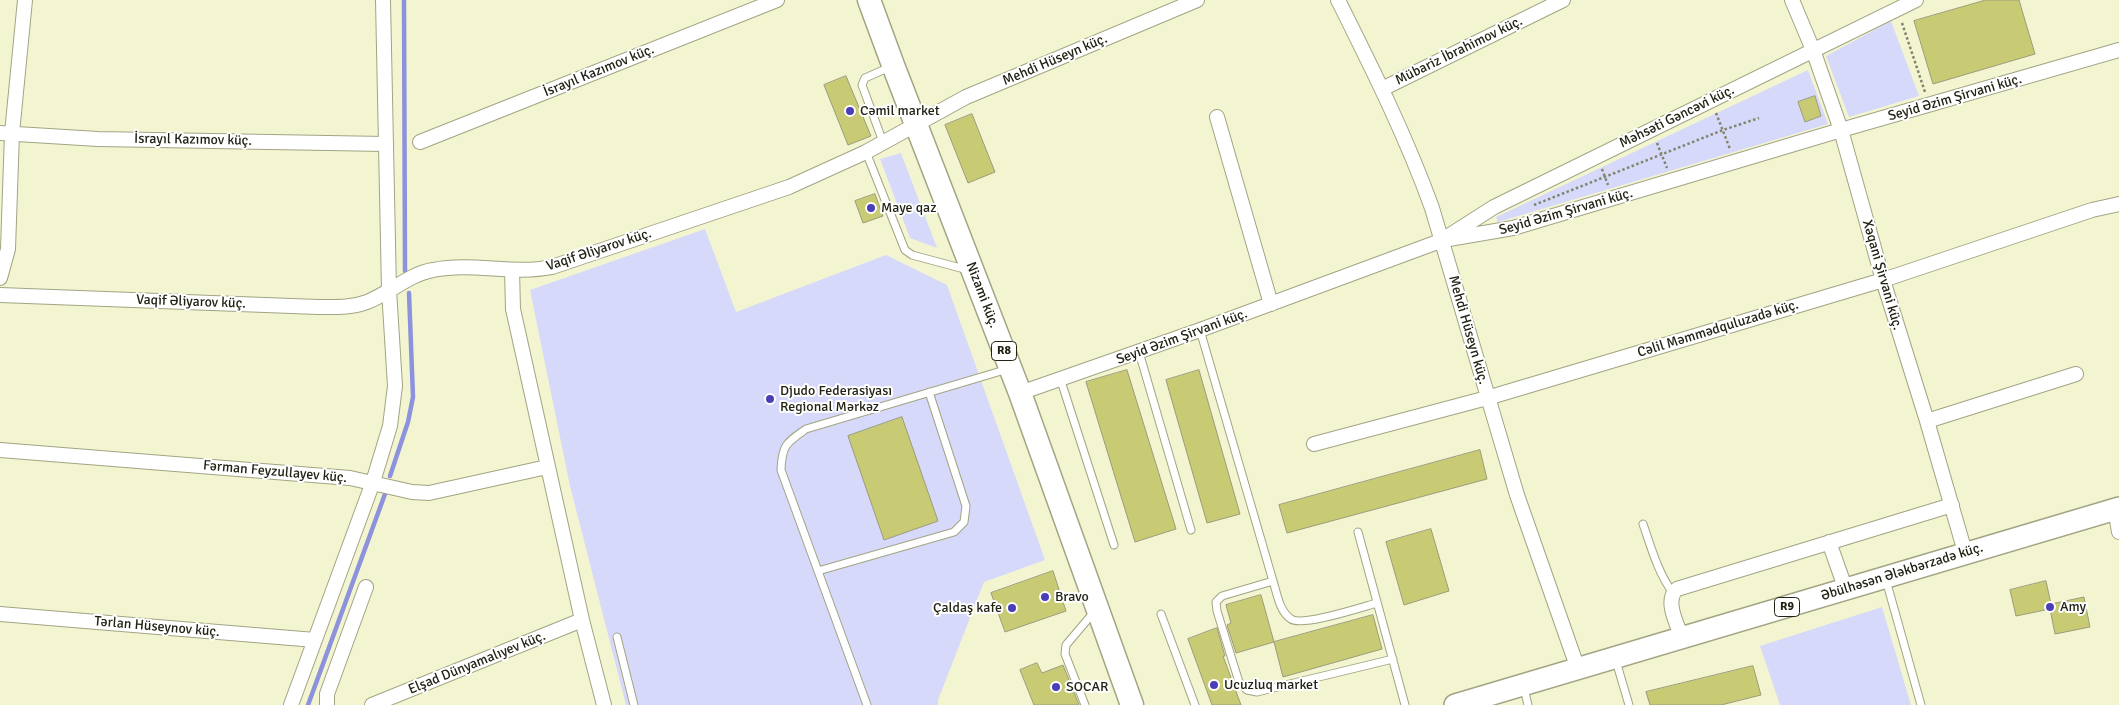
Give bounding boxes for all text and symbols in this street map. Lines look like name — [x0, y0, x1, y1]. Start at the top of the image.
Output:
street label: Mübariz İbrahimov küç. — [1393, 13, 1525, 89]
street label: Mehdi Hüseyn küç. — [1000, 30, 1110, 90]
street label: İsrayıl Kazımov küç. — [541, 41, 657, 101]
street label: Seyid Əzim Şirvani küç. — [1886, 71, 2024, 125]
street label: Məhsəti Gəncəvi küç. — [1617, 82, 1737, 152]
place label: Cəmil market — [860, 103, 940, 119]
marker: Cəmil market — [844, 105, 856, 117]
street label: İsrayıl Kazımov küç. — [134, 131, 252, 149]
street label: Seyid Əzim Şirvani küç. — [1497, 185, 1635, 239]
place label: Maye qaz — [881, 200, 936, 216]
marker: Maye qaz — [865, 202, 877, 214]
street label: Xəqani Şirvani küç. — [1858, 218, 1906, 332]
street label: Vaqif Əliyarov küç. — [544, 225, 654, 275]
street label: Nizami küç. — [962, 260, 1002, 330]
street label: Mehdi Hüseyn küç. — [1444, 274, 1492, 386]
street label: Vaqif Əliyarov küç. — [136, 292, 246, 312]
street label: Cəlil Məmmədquluzadə küç. — [1635, 296, 1801, 362]
street label: Seyid Əzim Şirvani küç. — [1114, 305, 1250, 369]
road number: R8 — [992, 342, 1016, 361]
place label: Djudo Federasiyası Regional Mərkəz — [780, 383, 892, 416]
marker: Djudo Federasiyası Regional Mərkəz — [764, 393, 776, 405]
street label: Fərman Feyzullayev küç. — [202, 457, 348, 487]
street label: Əbülhəsən Ələkbərzadə küç. — [1819, 539, 1985, 605]
place label: Bravo — [1055, 589, 1089, 605]
marker: Bravo — [1039, 591, 1051, 603]
road number: R9 — [1774, 598, 1800, 616]
place label: Amy — [2060, 599, 2086, 615]
place label: Çaldaş kafe — [933, 600, 1002, 616]
marker: Amy — [2044, 601, 2056, 613]
marker: Çaldaş kafe — [1006, 602, 1018, 614]
street label: Tərlan Hüseynov küç. — [94, 613, 220, 641]
street label: Elşad Dünyamalıyev küç. — [406, 628, 548, 698]
place label: Ucuzluq market — [1224, 677, 1318, 693]
place label: SOCAR — [1066, 679, 1108, 695]
marker: Ucuzluq market — [1208, 679, 1220, 691]
marker: SOCAR — [1050, 681, 1062, 693]

